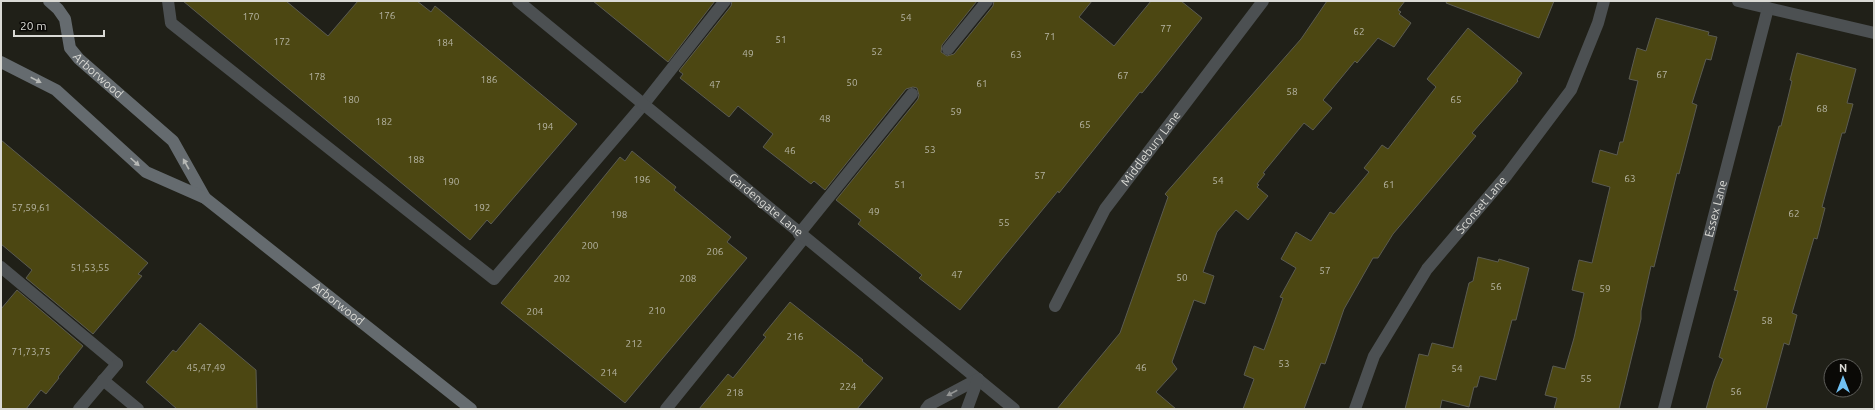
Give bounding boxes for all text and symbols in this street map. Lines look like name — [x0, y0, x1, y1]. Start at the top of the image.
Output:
house number: 176 — [379, 10, 396, 21]
house number: 170 — [243, 11, 260, 22]
scale bar — [14, 12, 104, 38]
house number: 54 — [900, 12, 912, 23]
text: 20 m — [20, 19, 47, 32]
house number: 77 — [1160, 23, 1172, 34]
house number: 62 — [1353, 26, 1365, 37]
house number: 71 — [1044, 31, 1056, 42]
house number: 51 — [775, 34, 787, 45]
house number: 172 — [274, 36, 290, 47]
house number: 184 — [437, 37, 454, 48]
house number: 52 — [871, 46, 883, 57]
house number: 49 — [742, 48, 754, 59]
house number: 63 — [1010, 49, 1022, 60]
street label: Arborwood — [71, 50, 126, 100]
house number: 67 — [1656, 69, 1668, 80]
house number: 67 — [1117, 70, 1129, 81]
house number: 178 — [309, 71, 326, 82]
house number: 186 — [481, 74, 498, 85]
one-way arrow — [30, 77, 41, 83]
house number: 50 — [846, 77, 858, 88]
house number: 61 — [976, 78, 988, 89]
house number: 47 — [709, 79, 721, 90]
house number: 58 — [1286, 86, 1298, 97]
house number: 180 — [343, 94, 360, 105]
house number: 65 — [1450, 94, 1462, 105]
house number: 68 — [1816, 103, 1828, 114]
house number: 59 — [950, 106, 962, 117]
street label: Middlebury Lane — [1118, 108, 1183, 188]
house number: 48 — [819, 113, 831, 124]
house number: 182 — [376, 116, 392, 127]
house number: 65 — [1079, 119, 1091, 130]
house number: 194 — [537, 121, 554, 132]
house number: 53 — [924, 144, 936, 155]
house number: 46 — [784, 145, 796, 156]
house number: 188 — [408, 154, 425, 165]
one-way arrow — [131, 157, 140, 166]
one-way arrow — [183, 158, 189, 170]
street label: Gardengate Lane — [727, 170, 806, 239]
house number: 57 — [1034, 170, 1046, 181]
house number: 63 — [1624, 173, 1636, 184]
house number: 196 — [634, 174, 651, 185]
street label: Sconset Lane — [1453, 174, 1509, 236]
house number: 54 — [1212, 175, 1224, 186]
house number: 190 — [443, 176, 460, 187]
house number: 51 — [894, 179, 906, 190]
house number: 61 — [1383, 179, 1395, 190]
street label: Essex Lane — [1702, 179, 1729, 238]
house number: 57,59,61 — [12, 202, 50, 213]
house number: 192 — [474, 202, 490, 213]
house number: 49 — [868, 206, 880, 217]
house number: 62 — [1788, 208, 1800, 219]
house number: 198 — [611, 209, 628, 220]
house number: 55 — [998, 217, 1010, 228]
house number: 200 — [582, 240, 599, 251]
house number: 206 — [707, 246, 724, 257]
house number: 51,53,55 — [71, 262, 109, 273]
house number: 57 — [1319, 265, 1331, 276]
house number: 47 — [951, 269, 963, 280]
house number: 50 — [1176, 272, 1188, 283]
house number: 202 — [554, 273, 570, 284]
house number: 208 — [680, 273, 697, 284]
street label: Arborwood — [310, 279, 367, 328]
house number: 56 — [1490, 281, 1502, 292]
house number: 59 — [1599, 283, 1611, 294]
house number: 210 — [649, 305, 666, 316]
house number: 204 — [527, 306, 544, 317]
house number: 58 — [1761, 315, 1773, 326]
house number: 216 — [787, 331, 804, 342]
house number: 212 — [626, 338, 642, 349]
house number: 71,73,75 — [12, 346, 50, 357]
house number: 53 — [1278, 358, 1290, 369]
north arrow — [1823, 358, 1863, 398]
house number: 45,47,49 — [187, 362, 225, 373]
house number: 46 — [1135, 362, 1147, 373]
text: N — [1839, 362, 1847, 374]
house number: 54 — [1451, 363, 1463, 374]
house number: 214 — [601, 367, 618, 378]
house number: 55 — [1580, 373, 1592, 384]
house number: 224 — [840, 381, 857, 392]
house number: 56 — [1730, 386, 1742, 397]
house number: 218 — [727, 387, 744, 398]
one-way arrow — [946, 390, 957, 397]

